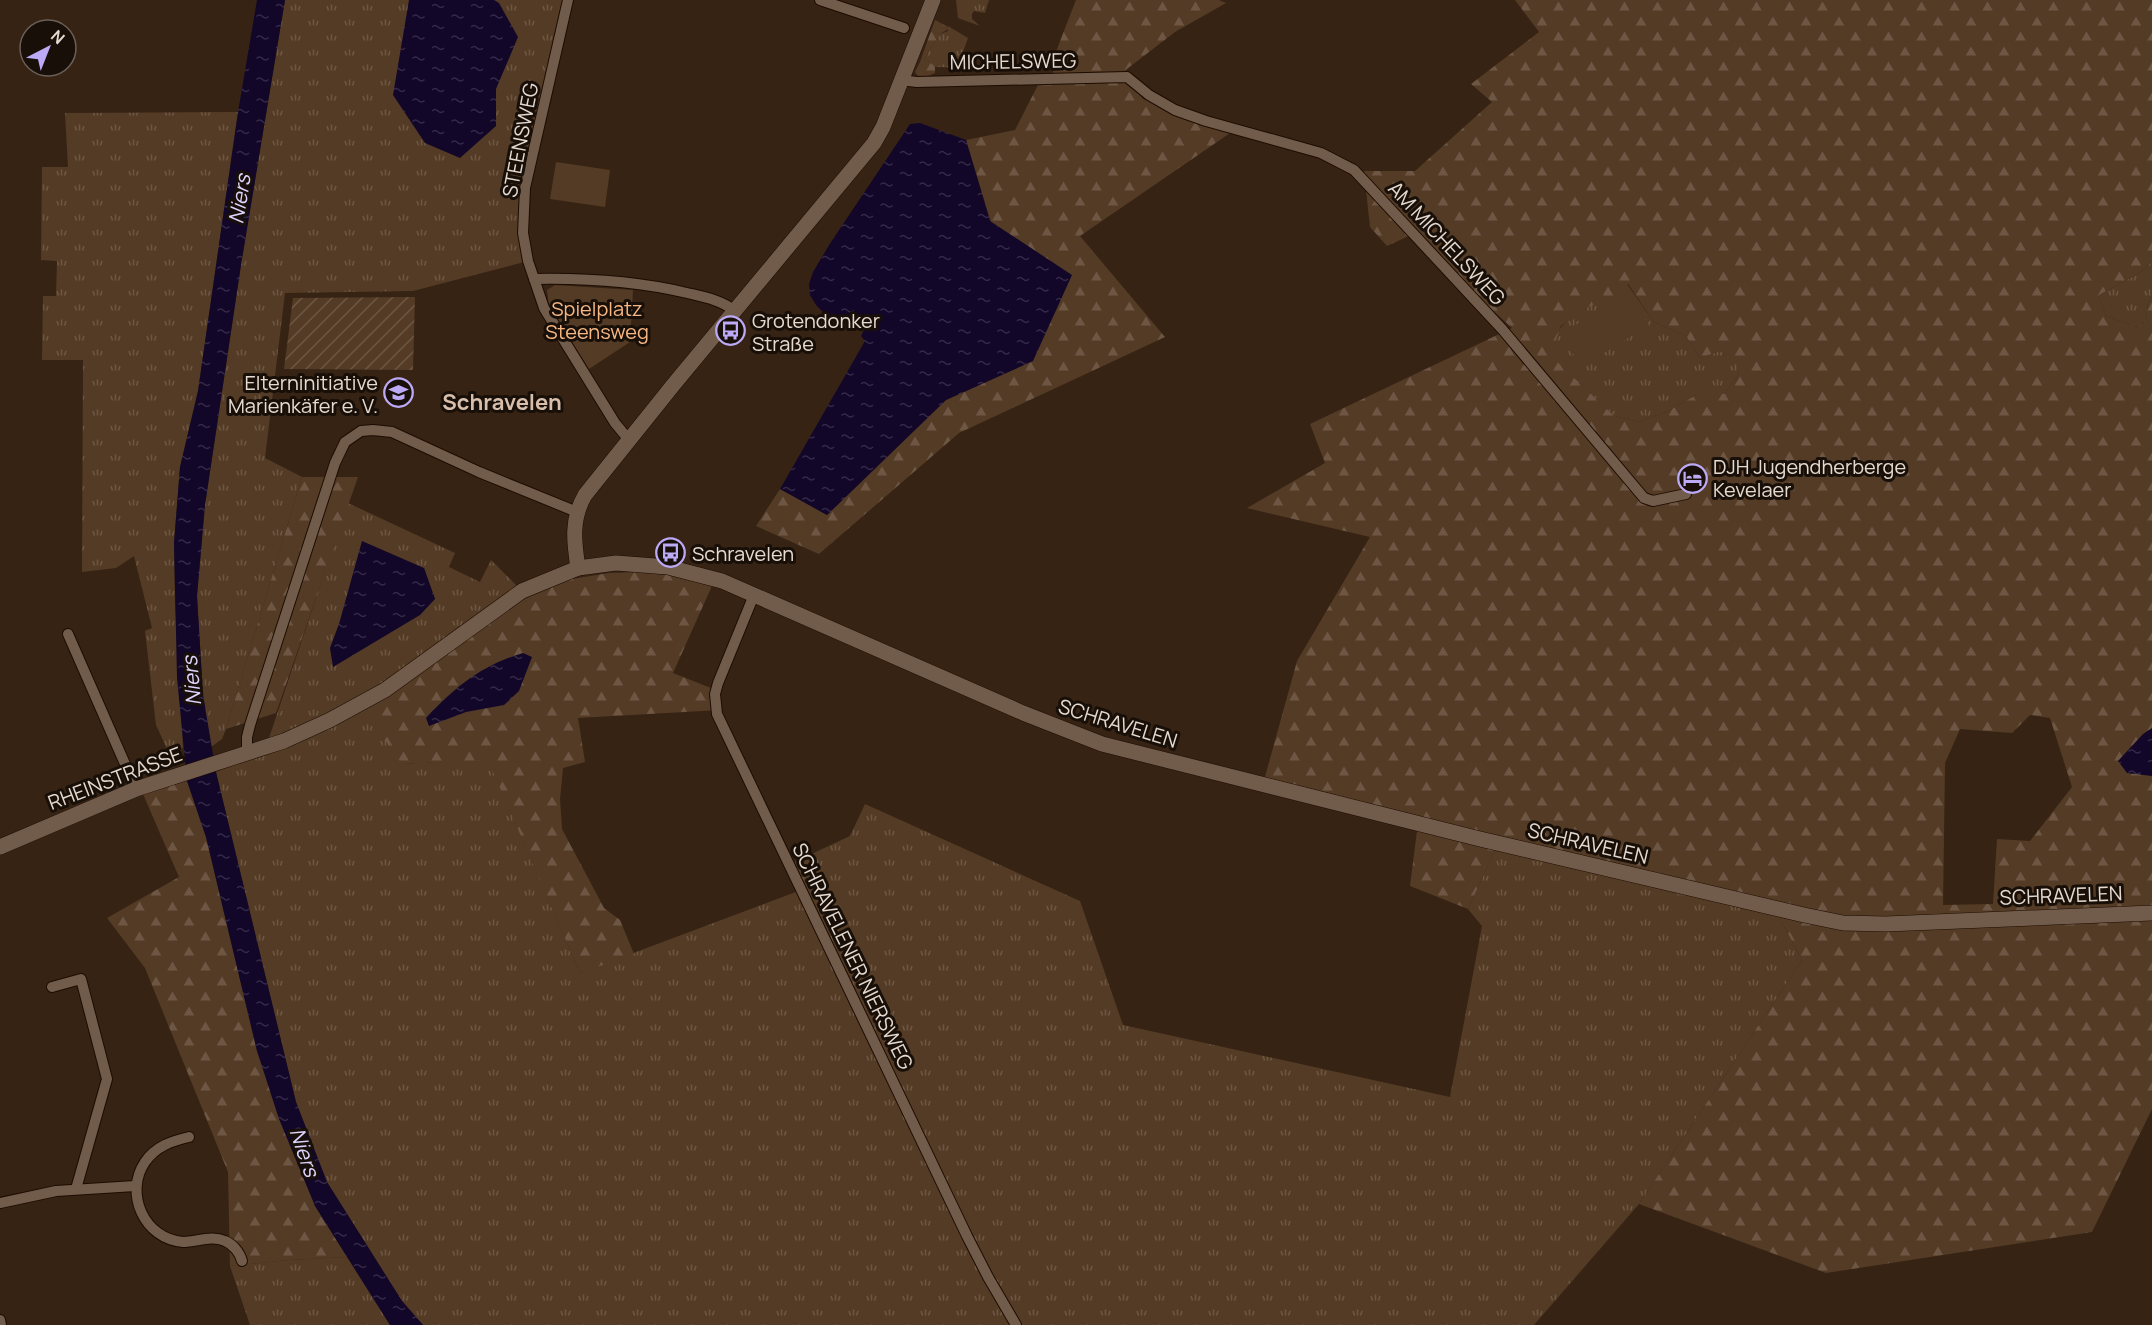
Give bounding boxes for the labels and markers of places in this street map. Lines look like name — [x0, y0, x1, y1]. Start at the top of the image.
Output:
place label: Grotendonker Straße — [752, 307, 880, 357]
bus stop icon: Grotendonker Straße — [715, 315, 747, 347]
place label: Elterninitiative Marienkäfer e. V. — [228, 369, 378, 419]
school or university icon: Elterninitiative Marienkäfer e. V. — [383, 377, 415, 409]
place label: DJH Jugendherberge Kevelaer — [1713, 453, 1906, 503]
hotel icon: DJH Jugendherberge Kevelaer — [1676, 462, 1708, 494]
bus stop icon: Schravelen — [655, 537, 687, 569]
place label: Schravelen — [692, 540, 794, 567]

